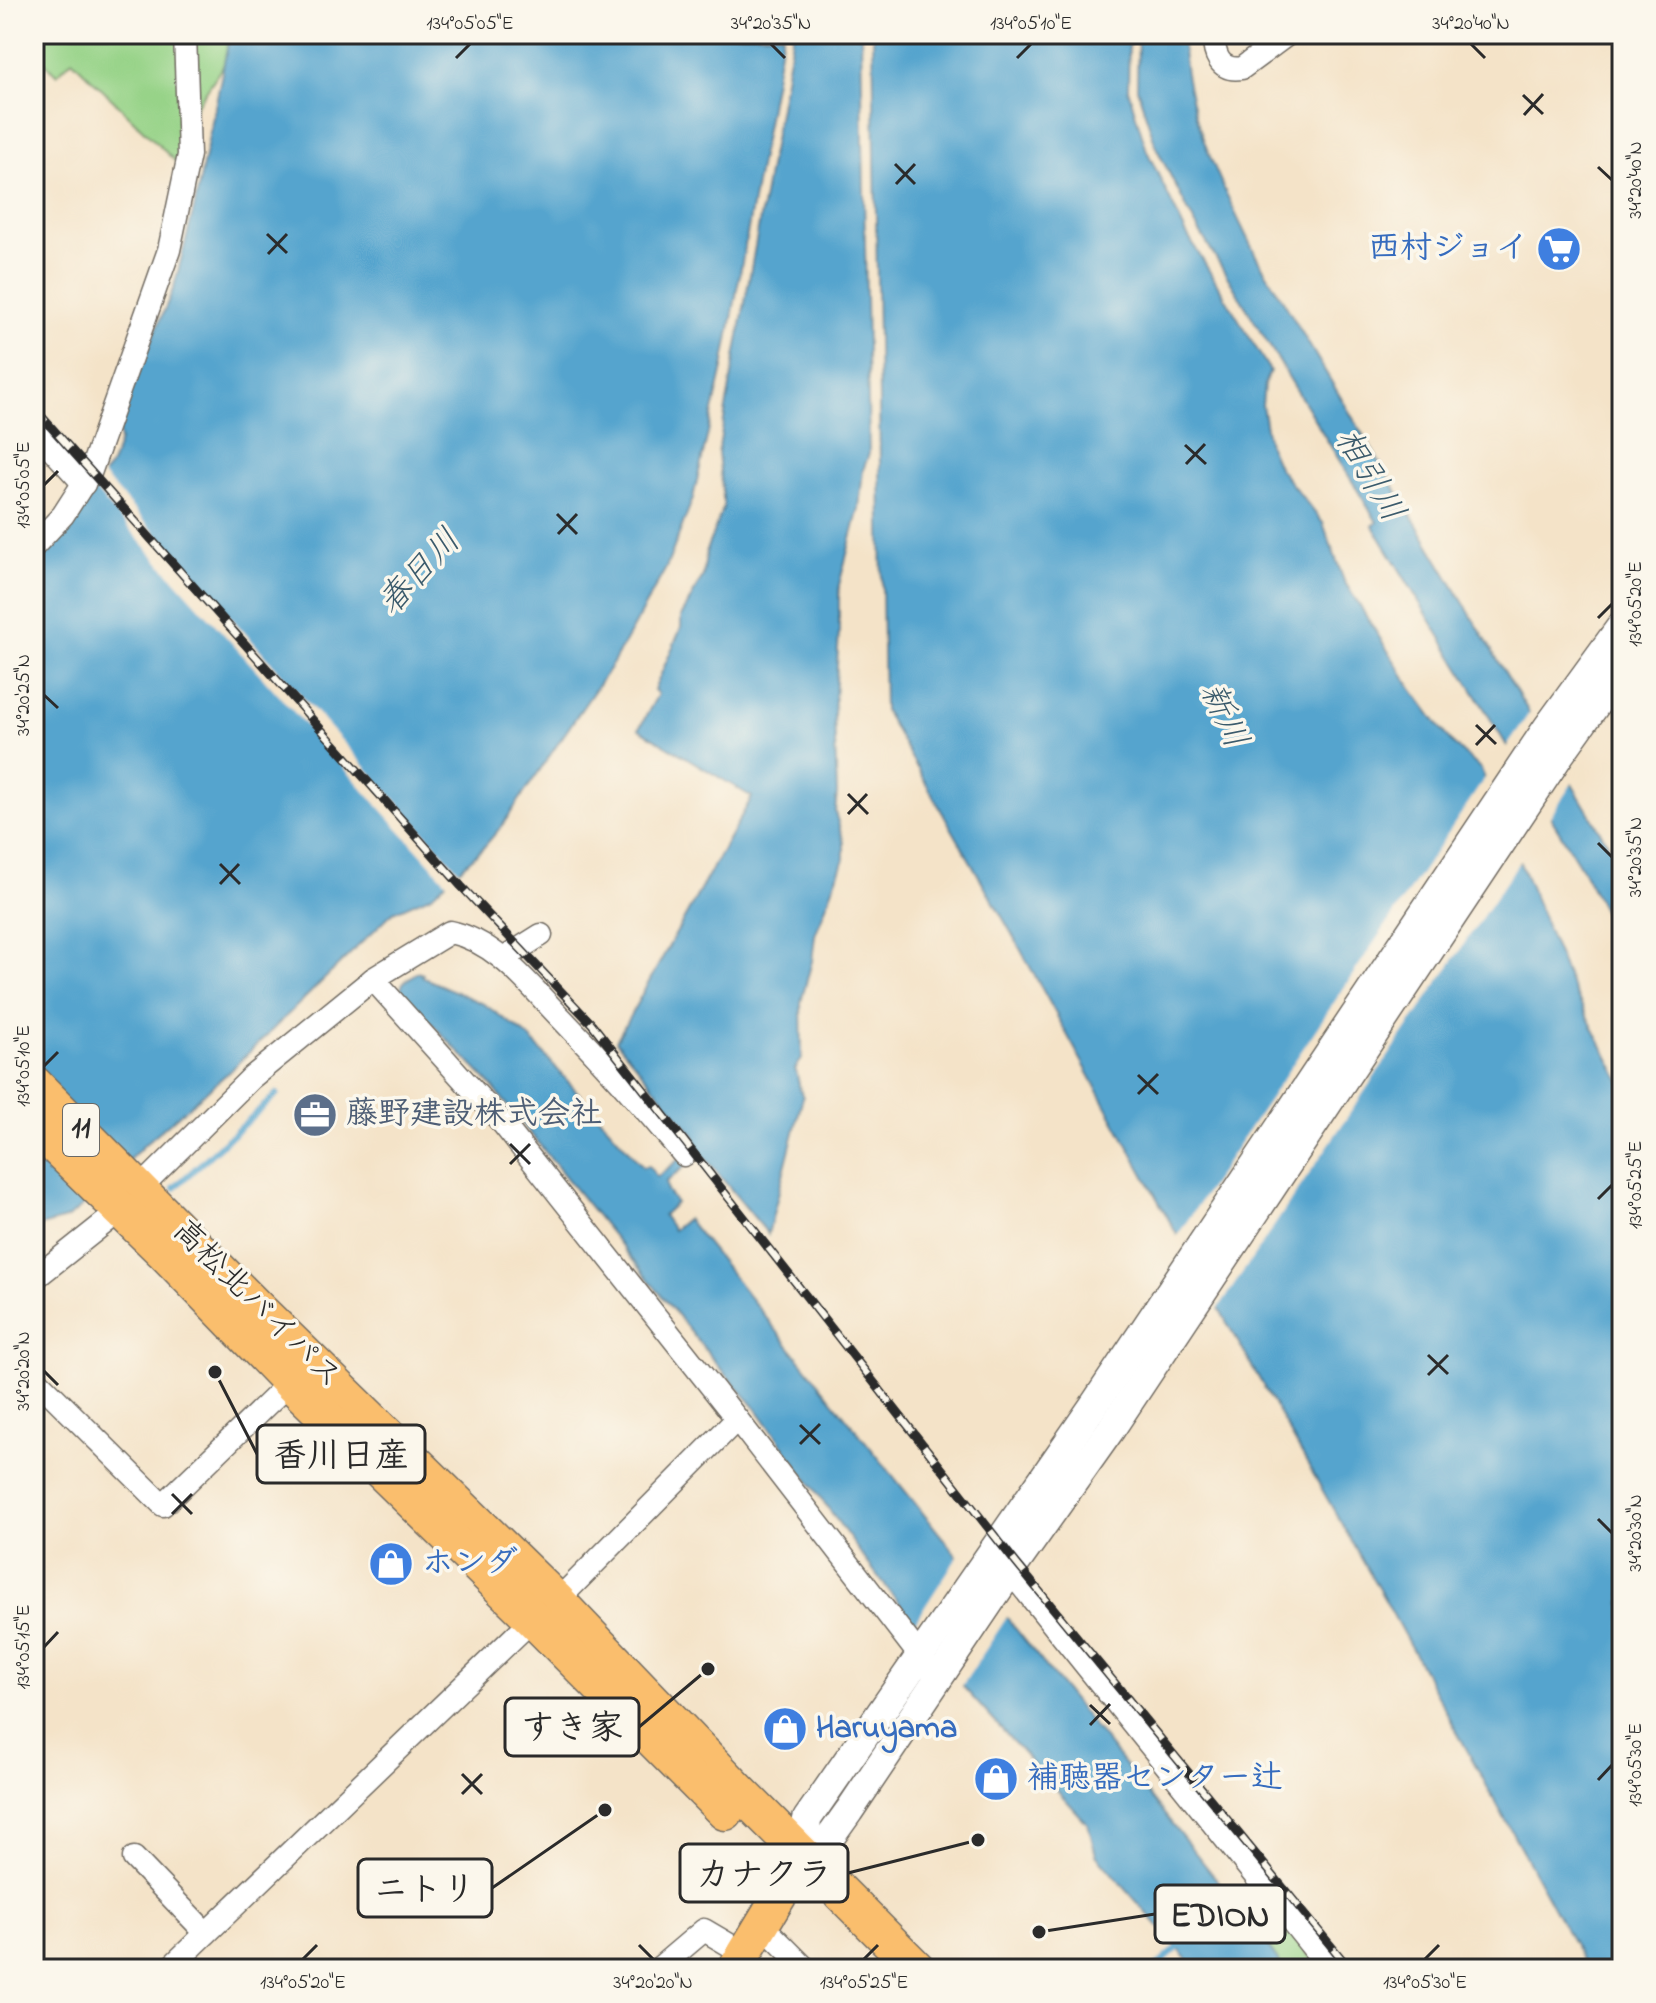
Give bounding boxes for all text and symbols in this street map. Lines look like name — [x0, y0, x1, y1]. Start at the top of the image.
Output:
text: 134°05'05"E — [426, 10, 514, 39]
text: 34°20'35"N — [731, 10, 811, 39]
text: 134°05'10"E — [990, 10, 1072, 39]
text: 34°20'40"N — [1432, 10, 1510, 39]
text: 34°20'40"N — [1622, 141, 1651, 219]
supermarket icon: 西村ジョイ — [1535, 225, 1583, 273]
place label: 西村ジョイ — [1368, 226, 1528, 273]
water label: 相引川 — [1320, 419, 1416, 533]
text: 134°05'05"E — [10, 441, 39, 529]
water label: 春日川 — [368, 519, 474, 627]
text: 134°05'20"E — [1622, 561, 1651, 647]
text: 34°20'25"N — [10, 654, 39, 736]
water label: 新川 — [1185, 675, 1259, 757]
text: 34°20'35"N — [1622, 817, 1651, 897]
text: 134°05'10"E — [10, 1025, 39, 1107]
office icon: 藤野建設株式会社 — [291, 1091, 339, 1139]
place label: 藤野建設株式会社 — [346, 1092, 602, 1139]
road number: 11 — [63, 1104, 99, 1156]
text: 134°05'25"E — [1622, 1141, 1651, 1229]
street label: 高松北バイパス — [160, 1209, 352, 1401]
text: 34°20'20"N — [10, 1331, 39, 1411]
callout: 香川日産 — [257, 1425, 425, 1483]
text: 香川日産 — [273, 1433, 409, 1483]
text: 34°20'30"N — [1622, 1494, 1651, 1572]
shop icon: ホンダ — [367, 1540, 415, 1588]
place label: ホンダ — [422, 1541, 518, 1588]
text: 134°05'15"E — [10, 1605, 39, 1690]
callout: すき家 — [505, 1698, 639, 1756]
text: すき家 — [521, 1705, 623, 1755]
shop icon: Haruyama — [761, 1705, 809, 1753]
place label: Haruyama — [816, 1706, 957, 1754]
text: 134°05'30"E — [1622, 1723, 1651, 1807]
shop icon: 補聴器センター辻 — [972, 1755, 1020, 1803]
place label: 補聴器センター辻 — [1027, 1756, 1283, 1803]
callout: カナクラ — [680, 1844, 848, 1902]
text: カナクラ — [696, 1852, 832, 1902]
callout: ニトリ — [358, 1859, 492, 1917]
text: ニトリ — [374, 1866, 476, 1916]
callout: EDION — [1155, 1885, 1285, 1943]
text: EDION — [1171, 1893, 1269, 1943]
text: 134°05'20"E — [260, 1969, 346, 1998]
text: 34°20'20"N — [613, 1969, 693, 1998]
text: 134°05'25"E — [820, 1969, 908, 1998]
text: 134°05'30"E — [1383, 1969, 1467, 1998]

